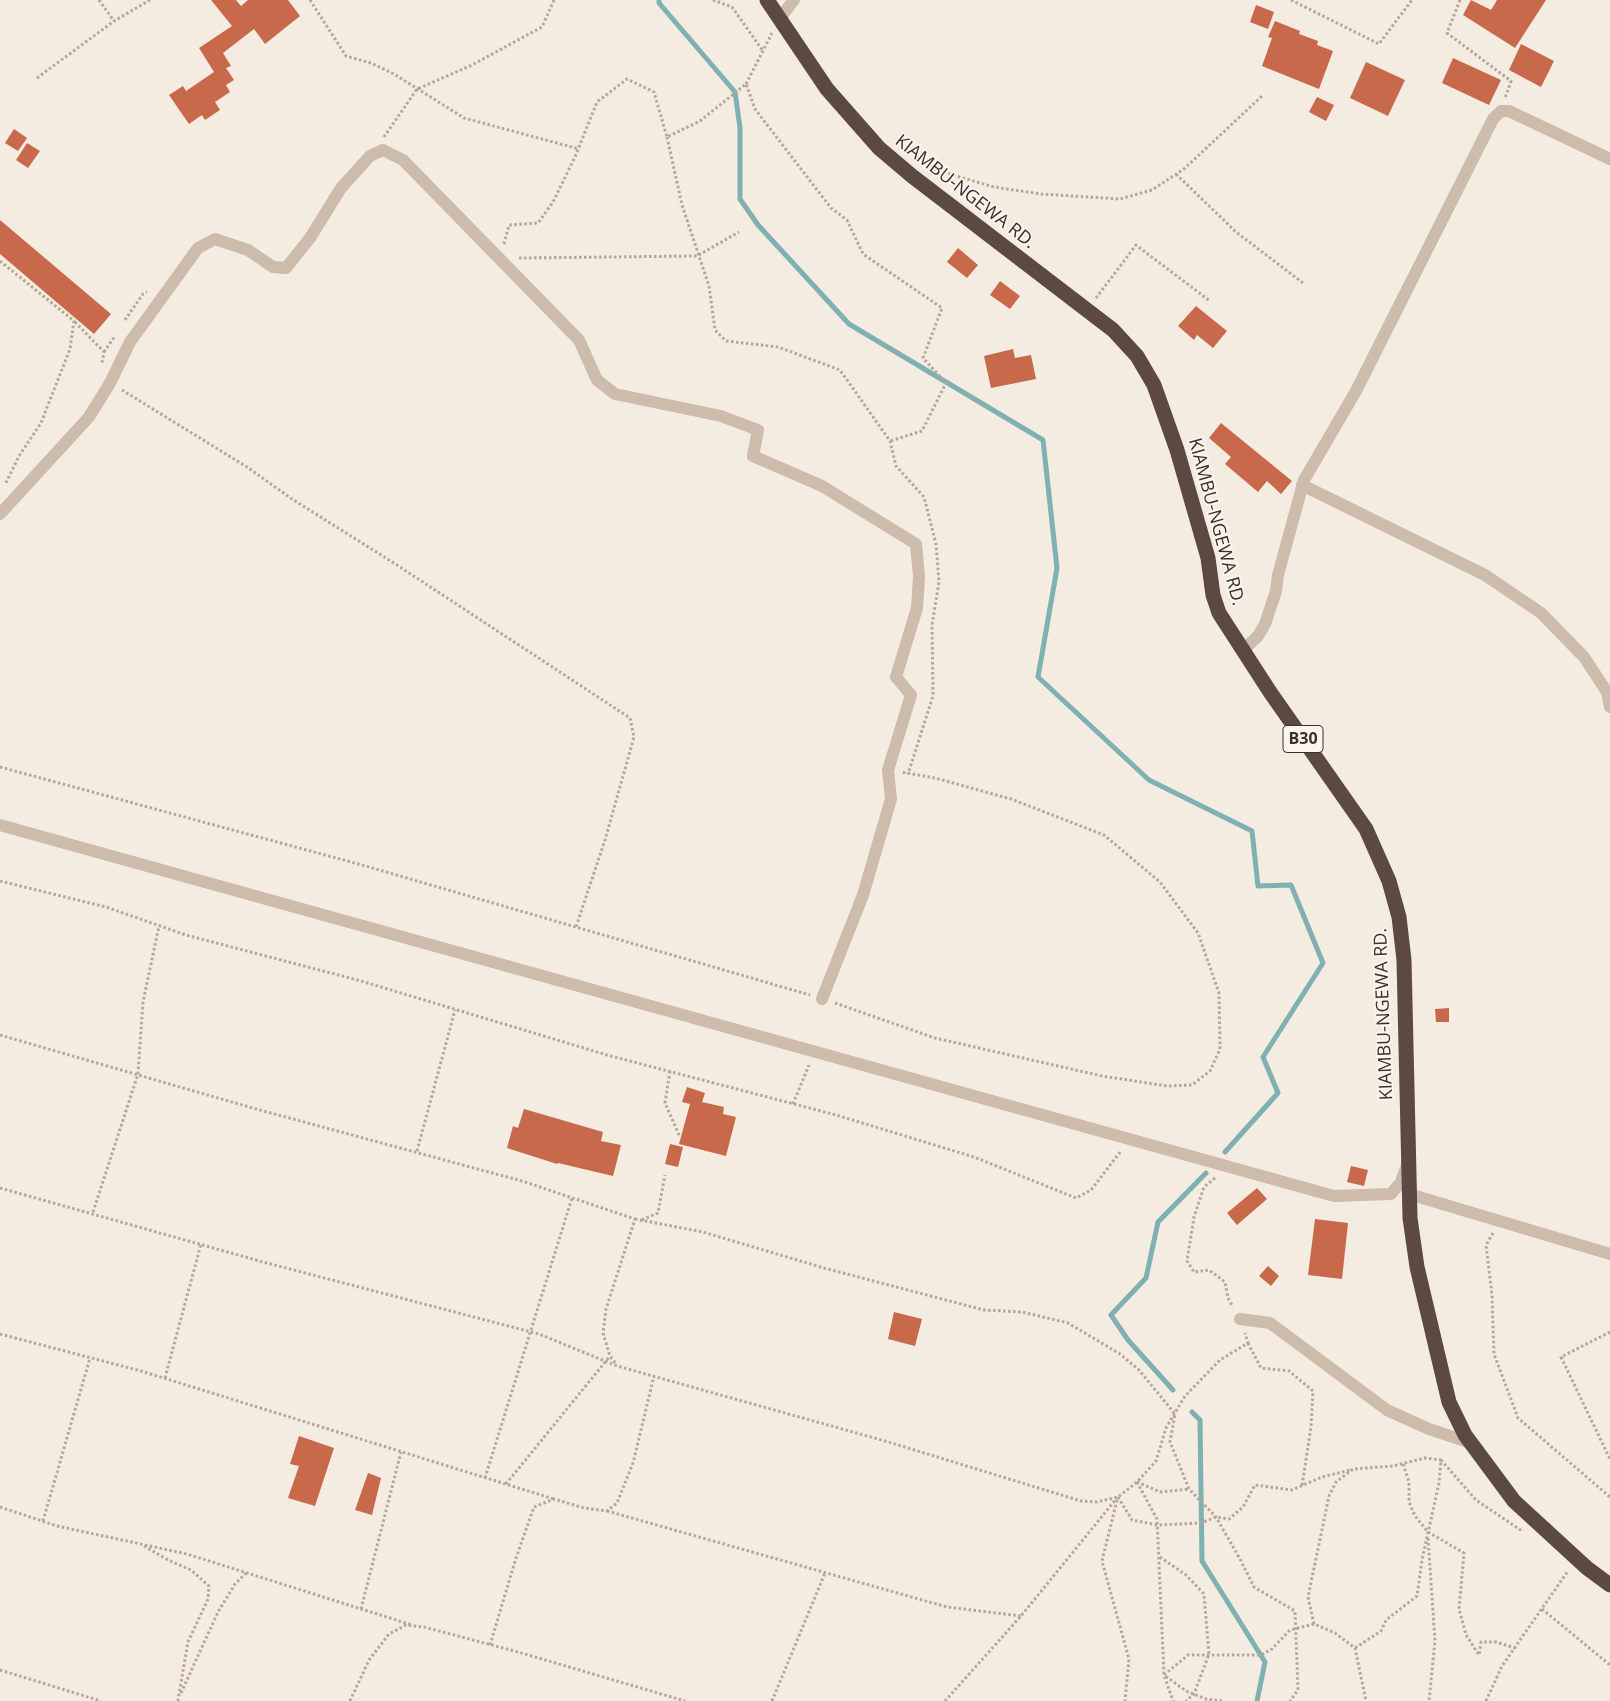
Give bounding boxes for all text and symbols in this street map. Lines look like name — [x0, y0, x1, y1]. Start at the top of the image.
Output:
street label: KIAMBU-NGEWA RD. — [890, 130, 1040, 254]
street label: KIAMBU-NGEWA RD. — [1183, 436, 1249, 608]
road number: B30 — [1283, 726, 1323, 752]
street label: KIAMBU-NGEWA RD. — [1370, 927, 1398, 1101]

